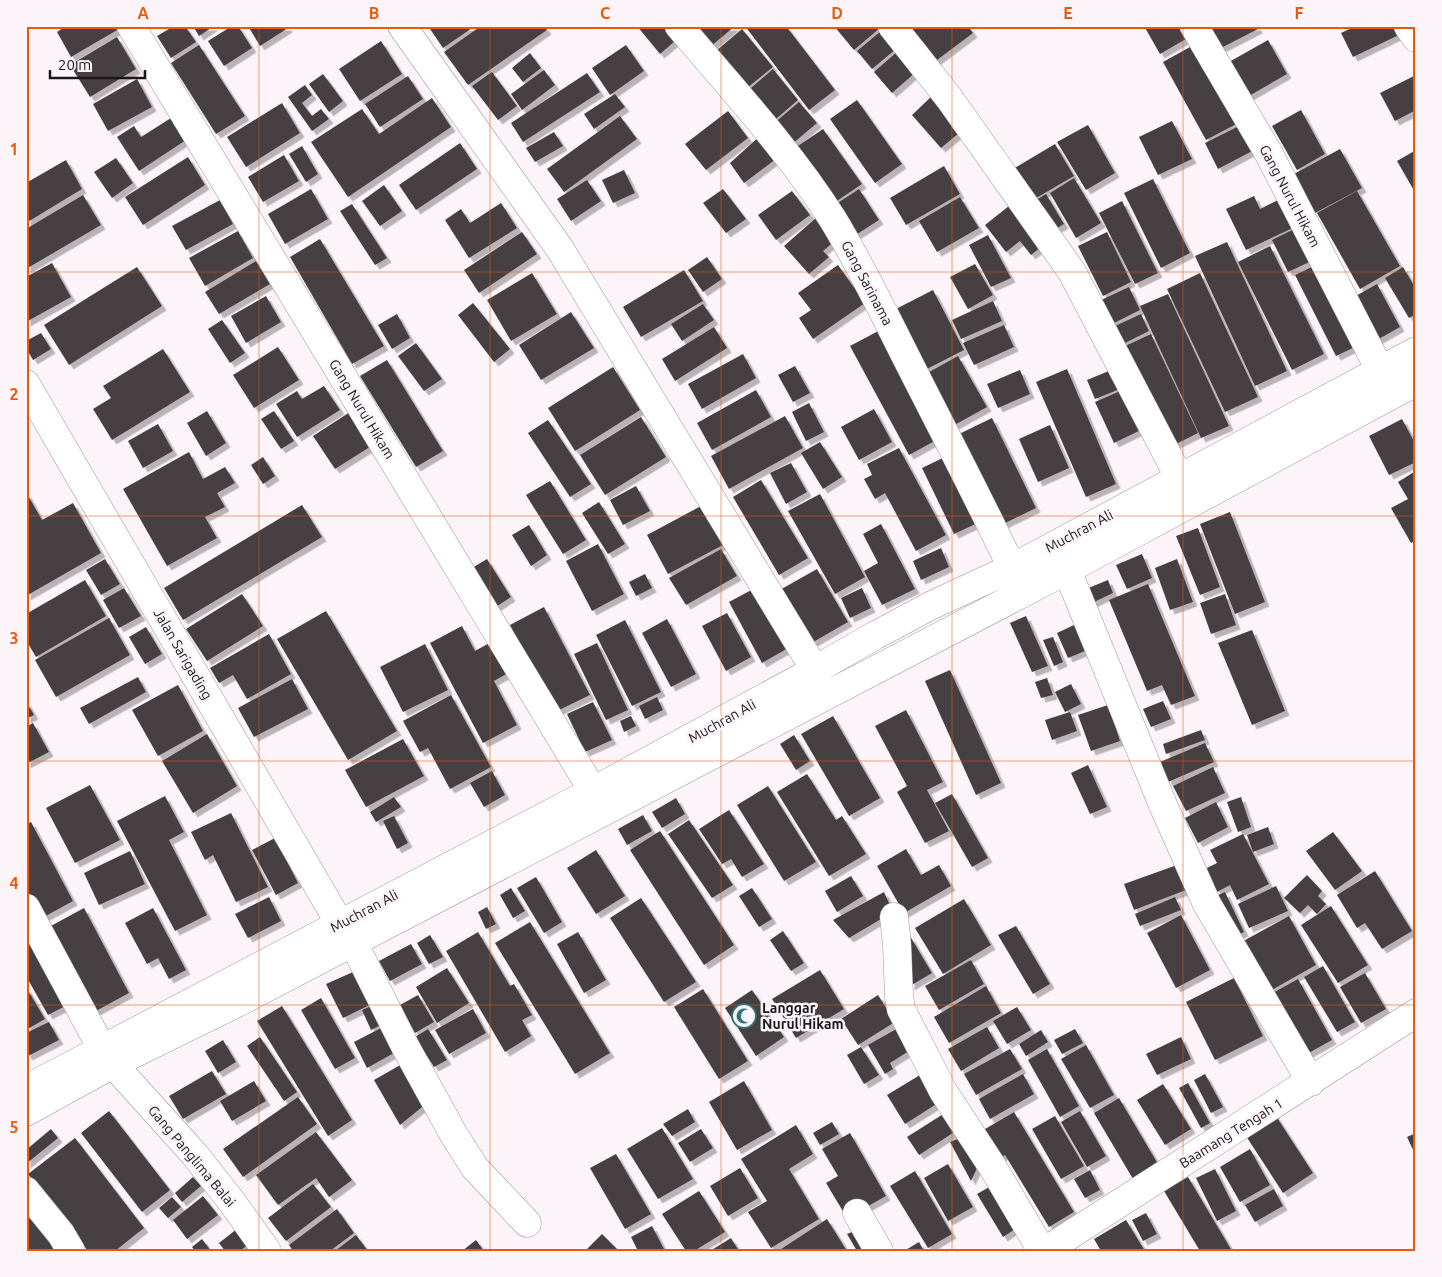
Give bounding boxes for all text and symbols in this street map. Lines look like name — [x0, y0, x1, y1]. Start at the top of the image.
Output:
text: A — [137, 4, 149, 22]
text: B — [369, 4, 379, 22]
text: C — [600, 4, 610, 22]
text: D — [831, 4, 843, 22]
text: E — [1063, 4, 1073, 22]
text: F — [1295, 4, 1304, 22]
scale bar — [50, 48, 145, 80]
text: 20 m — [58, 56, 91, 73]
text: 1 — [9, 140, 19, 158]
street label: Gang Nurul Hikam — [1256, 142, 1324, 250]
street label: Gang Sarinama — [838, 238, 896, 328]
street label: Gang Nurul Hikam — [326, 356, 398, 462]
text: 2 — [9, 385, 19, 403]
street label: Muchran Ali — [1042, 506, 1116, 556]
street label: Jalan Sarigading — [150, 606, 216, 702]
text: 3 — [9, 629, 19, 647]
street label: Muchran Ali — [686, 696, 758, 746]
text: 4 — [9, 874, 19, 892]
street label: Muchran Ali — [327, 886, 401, 936]
place label: Langgar Nurul Hikam — [762, 1000, 844, 1032]
mosque icon: Langgar Nurul Hikam — [731, 1003, 757, 1029]
street label: Baamang Tengah 1 — [1176, 1095, 1286, 1171]
street label: Gang Panglima Balai — [145, 1102, 239, 1210]
text: 5 — [9, 1118, 19, 1136]

